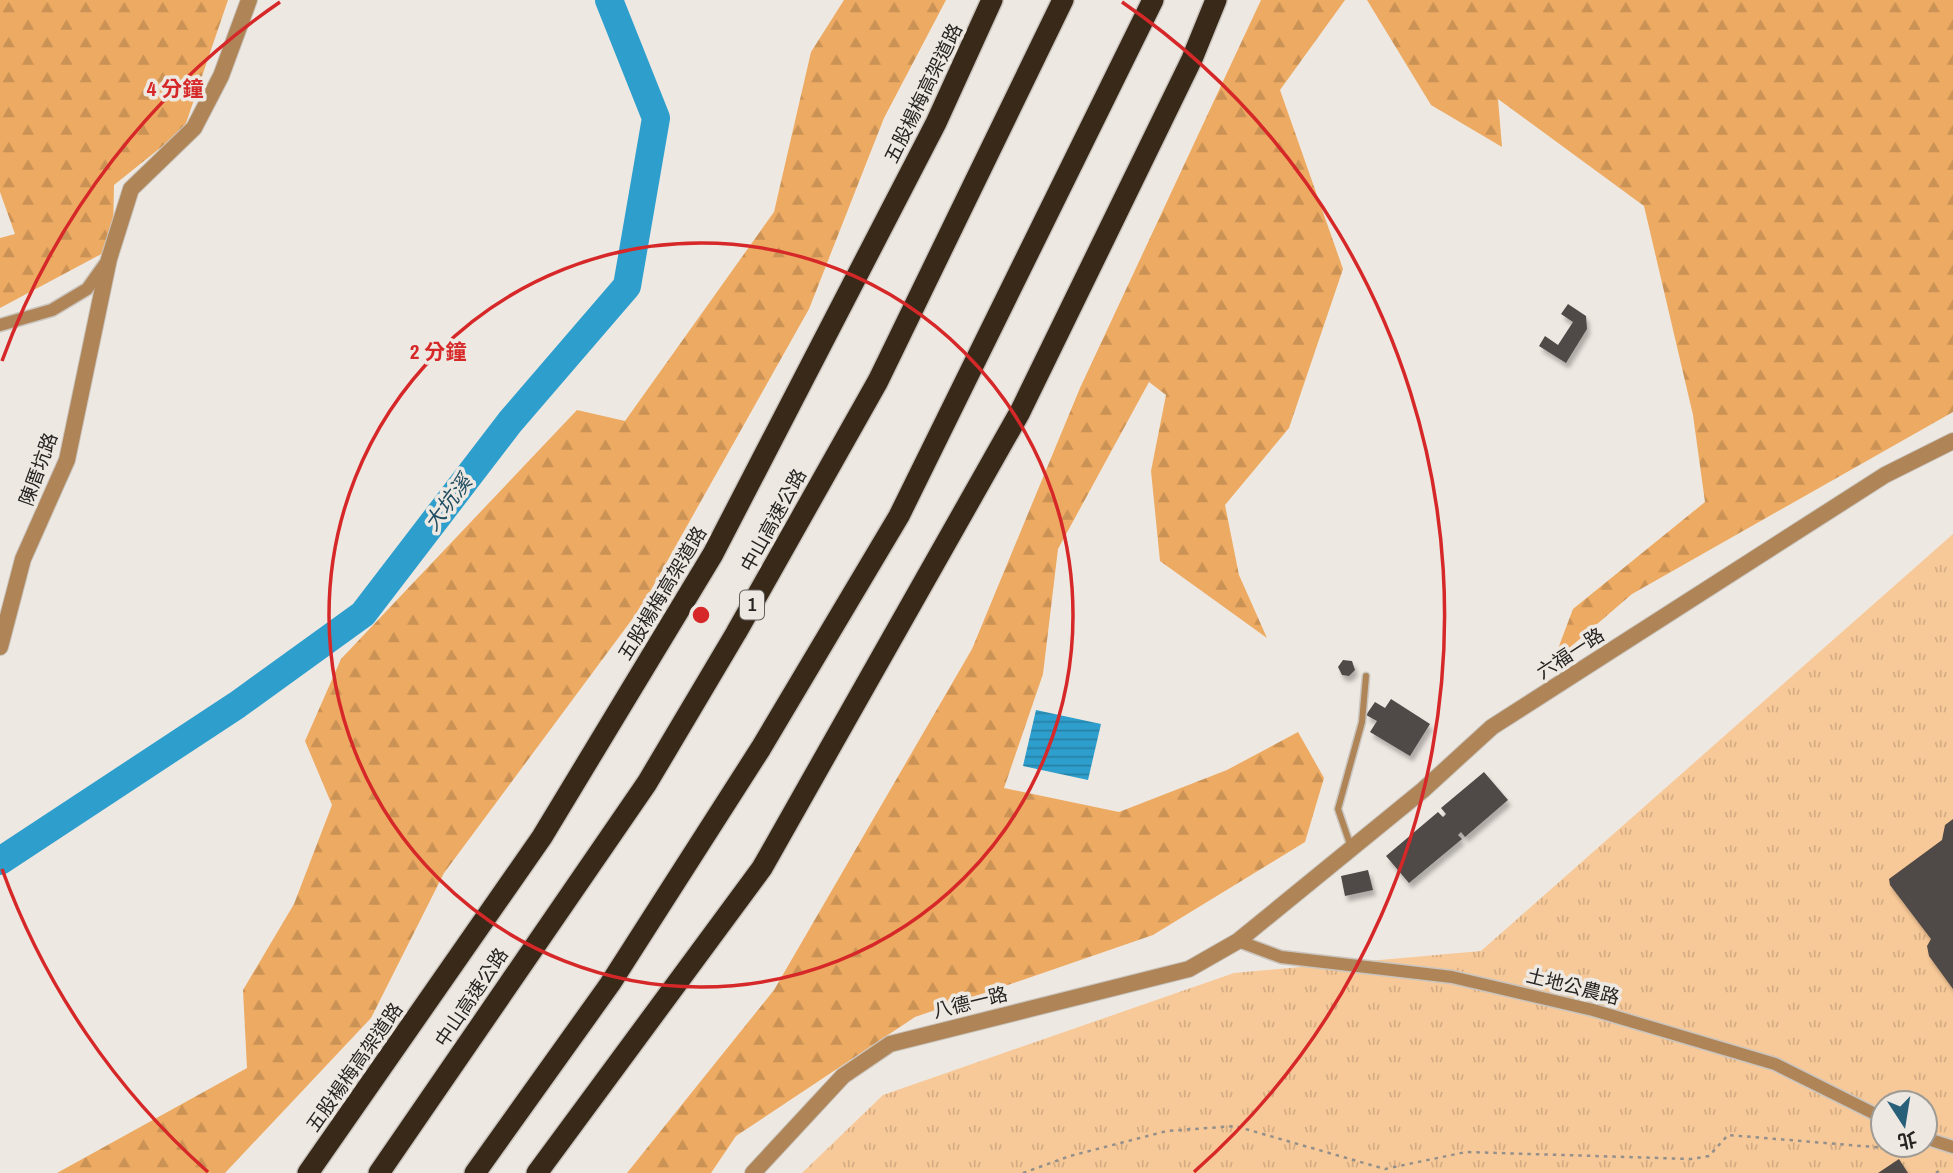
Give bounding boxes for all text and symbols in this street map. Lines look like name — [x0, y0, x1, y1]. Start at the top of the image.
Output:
street label: 五股楊梅高架道路 — [878, 19, 968, 167]
text: 4 分鐘 — [147, 74, 203, 103]
text: 2 分鐘 — [410, 337, 466, 366]
street label: 陳厝坑路 — [13, 429, 63, 509]
street label: 中山高速公路 — [734, 464, 812, 576]
water label: 大坑溪 — [417, 466, 480, 537]
street label: 五股楊梅高架道路 — [612, 521, 712, 665]
road number: 1 — [740, 590, 764, 620]
centre of rings — [689, 603, 713, 627]
street label: 六福一路 — [1531, 621, 1609, 685]
street label: 中山高速公路 — [428, 942, 514, 1052]
street label: 土地公農路 — [1524, 962, 1622, 1010]
street label: 八德一路 — [930, 980, 1010, 1024]
street label: 五股楊梅高架道路 — [300, 997, 408, 1137]
north arrow — [1869, 1089, 1939, 1159]
text: 北 — [1896, 1126, 1920, 1155]

